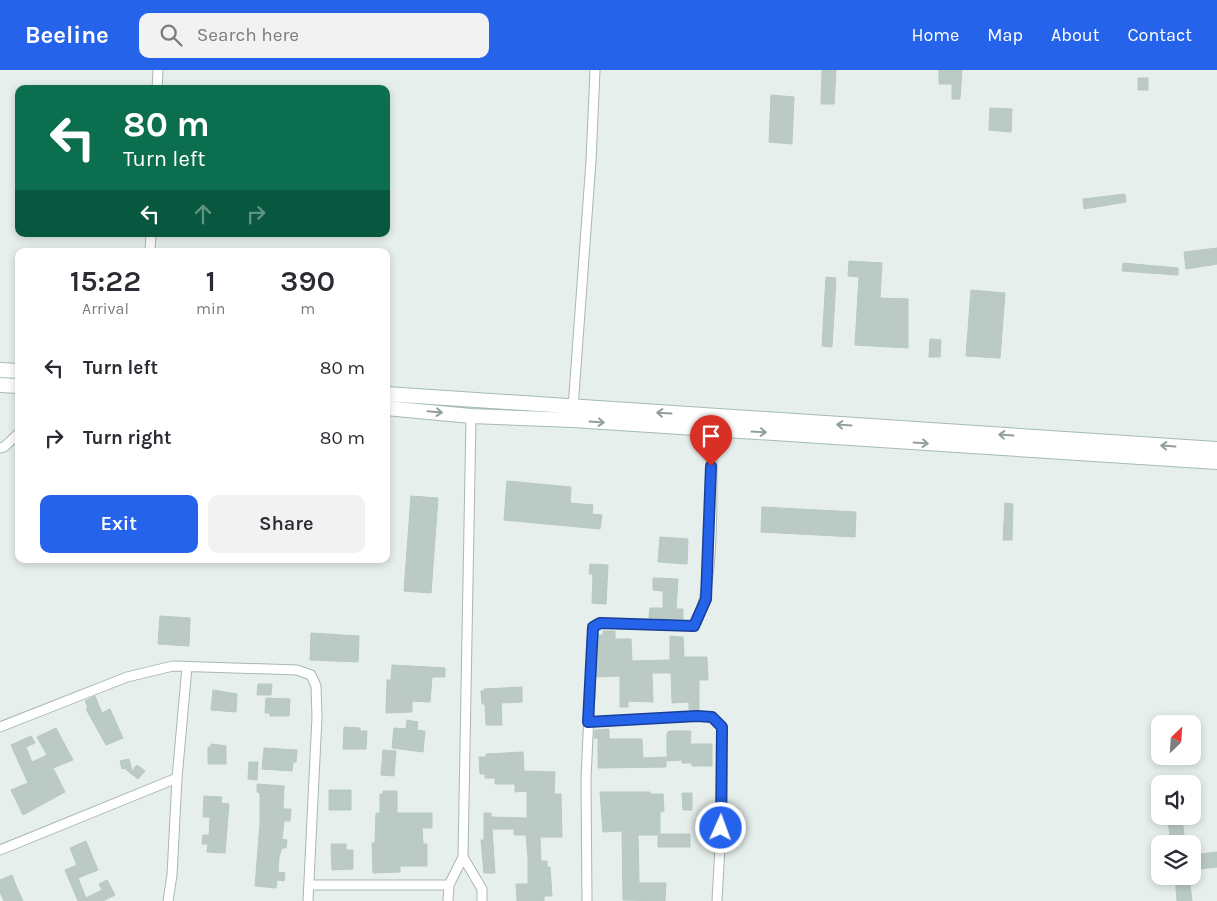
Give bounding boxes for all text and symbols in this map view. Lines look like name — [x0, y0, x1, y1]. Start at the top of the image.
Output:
search box — [139, 13, 489, 58]
text: Beeline — [25, 21, 109, 49]
icon: search — [157, 21, 185, 49]
text: Search here — [197, 24, 299, 46]
text: Home — [911, 24, 959, 46]
text: Map — [987, 24, 1023, 46]
text: About — [1051, 24, 1100, 46]
text: Contact — [1128, 24, 1192, 46]
text: 80 m — [123, 104, 210, 145]
icon: left — [40, 105, 105, 170]
text: Turn left — [123, 146, 206, 172]
icon: left — [136, 200, 164, 228]
icon: ahead — [189, 200, 217, 228]
icon: right — [242, 200, 270, 228]
text: 15:22 — [70, 263, 141, 299]
text: 1 — [205, 263, 216, 299]
text: 390 — [280, 263, 335, 299]
text: Arrival — [82, 299, 129, 318]
text: min — [196, 299, 225, 318]
text: m — [300, 299, 315, 318]
icon: left — [40, 354, 68, 382]
text: Turn left — [83, 357, 158, 379]
text: 80 m — [320, 357, 365, 379]
one-way arrow — [427, 407, 443, 417]
one-way arrow — [657, 409, 673, 418]
pin — [690, 415, 732, 466]
one-way arrow — [589, 417, 605, 426]
one-way arrow — [836, 420, 852, 429]
icon: arrive — [697, 422, 725, 450]
icon: right — [40, 424, 68, 452]
text: Turn right — [83, 427, 172, 449]
text: 80 m — [320, 427, 365, 449]
one-way arrow — [751, 428, 767, 437]
one-way arrow — [998, 431, 1014, 440]
one-way arrow — [913, 438, 929, 447]
one-way arrow — [1161, 441, 1177, 450]
button: Exit — [40, 495, 198, 553]
button: Share — [208, 495, 365, 553]
north arrow — [1151, 715, 1201, 765]
map controls — [1151, 715, 1201, 885]
button: sound — [1151, 775, 1201, 825]
position arrow — [694, 801, 746, 853]
button: layers — [1151, 835, 1201, 885]

